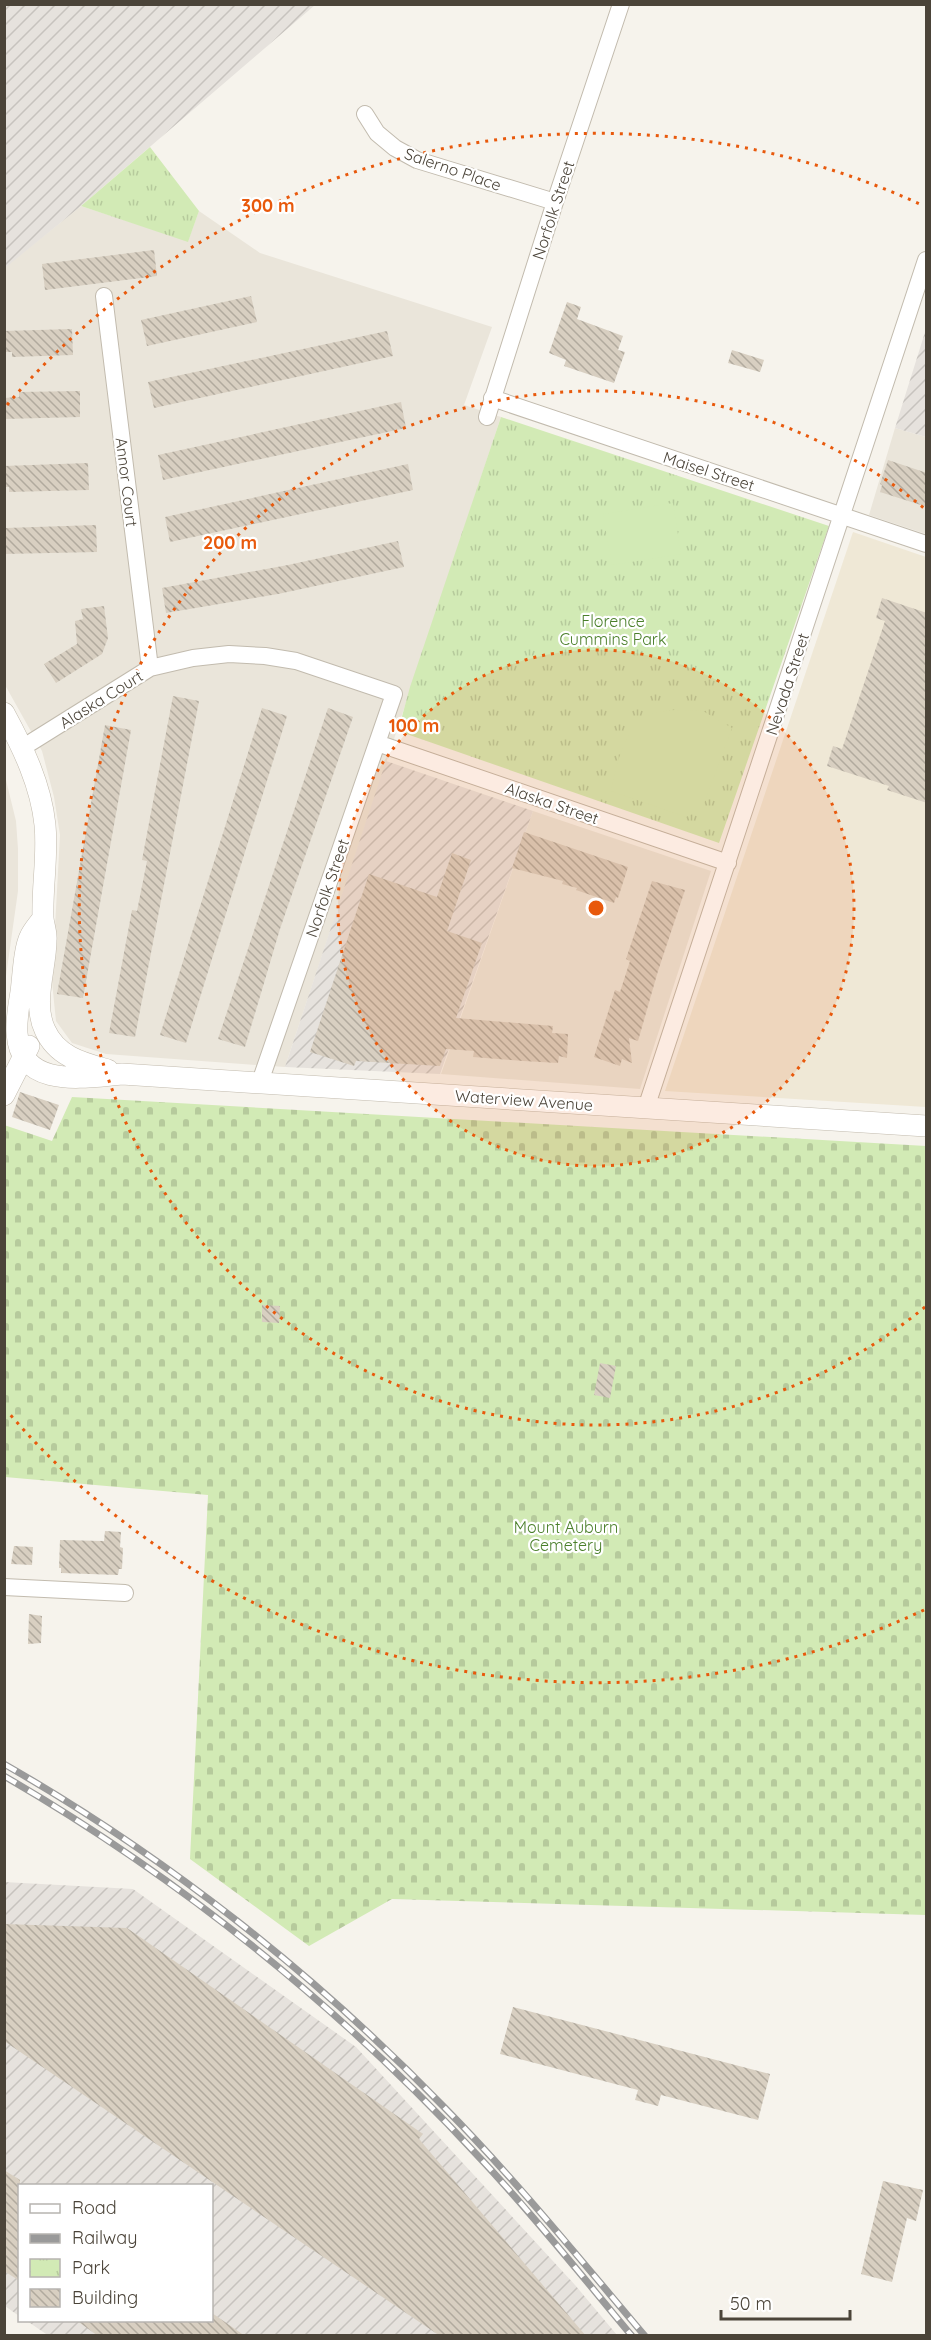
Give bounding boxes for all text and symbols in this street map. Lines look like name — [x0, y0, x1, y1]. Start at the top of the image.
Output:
street label: Salerno Place — [402, 143, 504, 195]
street label: Norfolk Street — [528, 158, 578, 262]
text: 300 m — [241, 194, 295, 217]
street label: Annor Court — [112, 436, 142, 528]
street label: Maisel Street — [661, 447, 757, 495]
text: 200 m — [203, 531, 257, 554]
park label: Florence Cummins Park — [559, 611, 667, 649]
street label: Nevada Street — [761, 630, 813, 738]
street label: Alaska Court — [56, 665, 146, 733]
text: 100 m — [389, 714, 439, 737]
street label: Alaska Street — [503, 778, 601, 828]
street label: Norfolk Street — [301, 836, 353, 940]
centre of rings — [586, 898, 606, 918]
street label: Waterview Avenue — [454, 1085, 594, 1115]
park label: Mount Auburn Cemetery — [514, 1517, 618, 1555]
legend — [18, 2184, 213, 2322]
text: Road — [72, 2196, 117, 2219]
text: Railway — [72, 2226, 138, 2249]
text: Park — [72, 2256, 110, 2279]
scale bar — [721, 2283, 850, 2321]
text: Building — [72, 2286, 138, 2309]
text: 50 m — [730, 2292, 772, 2315]

